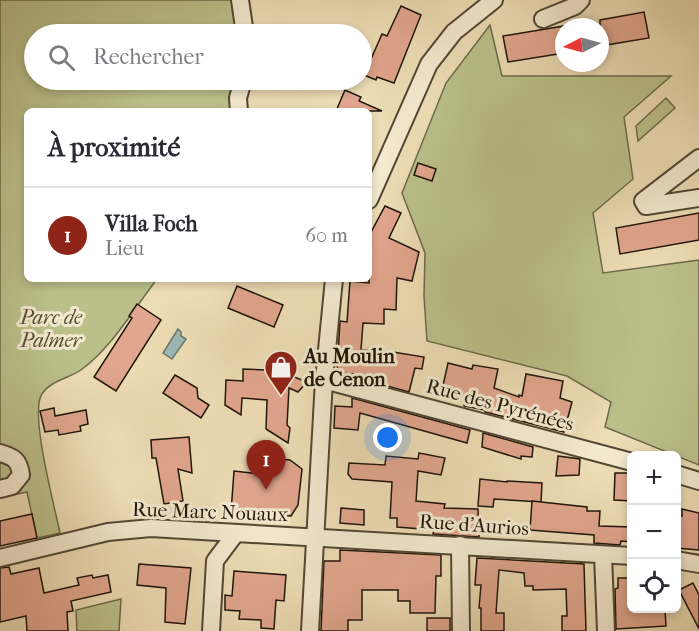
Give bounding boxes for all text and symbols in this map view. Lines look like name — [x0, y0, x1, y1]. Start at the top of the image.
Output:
north arrow — [555, 18, 609, 72]
search box — [24, 24, 372, 90]
icon: search — [45, 41, 78, 74]
text: Rechercher — [93, 44, 204, 70]
text: À proximité — [48, 132, 180, 163]
text: Villa Foch — [105, 211, 198, 237]
text: 1 — [64, 224, 71, 247]
text: 60 m — [305, 224, 348, 247]
text: Lieu — [105, 237, 144, 260]
park label: Parc de Palmer — [19, 306, 84, 352]
place label: Au Moulin de Cenon — [302, 345, 395, 391]
shop icon: Au Moulin de Cenon — [263, 349, 299, 396]
street label: Rue des Pyrénées — [424, 374, 576, 436]
your location — [373, 423, 402, 452]
pin: 1 — [246, 440, 286, 490]
map controls — [627, 451, 681, 613]
button: + — [627, 451, 681, 505]
street label: Rue Marc Nouaux — [132, 498, 289, 526]
button: − — [627, 505, 681, 559]
street label: Rue d'Aurios — [418, 510, 530, 540]
button: locate — [627, 559, 681, 613]

